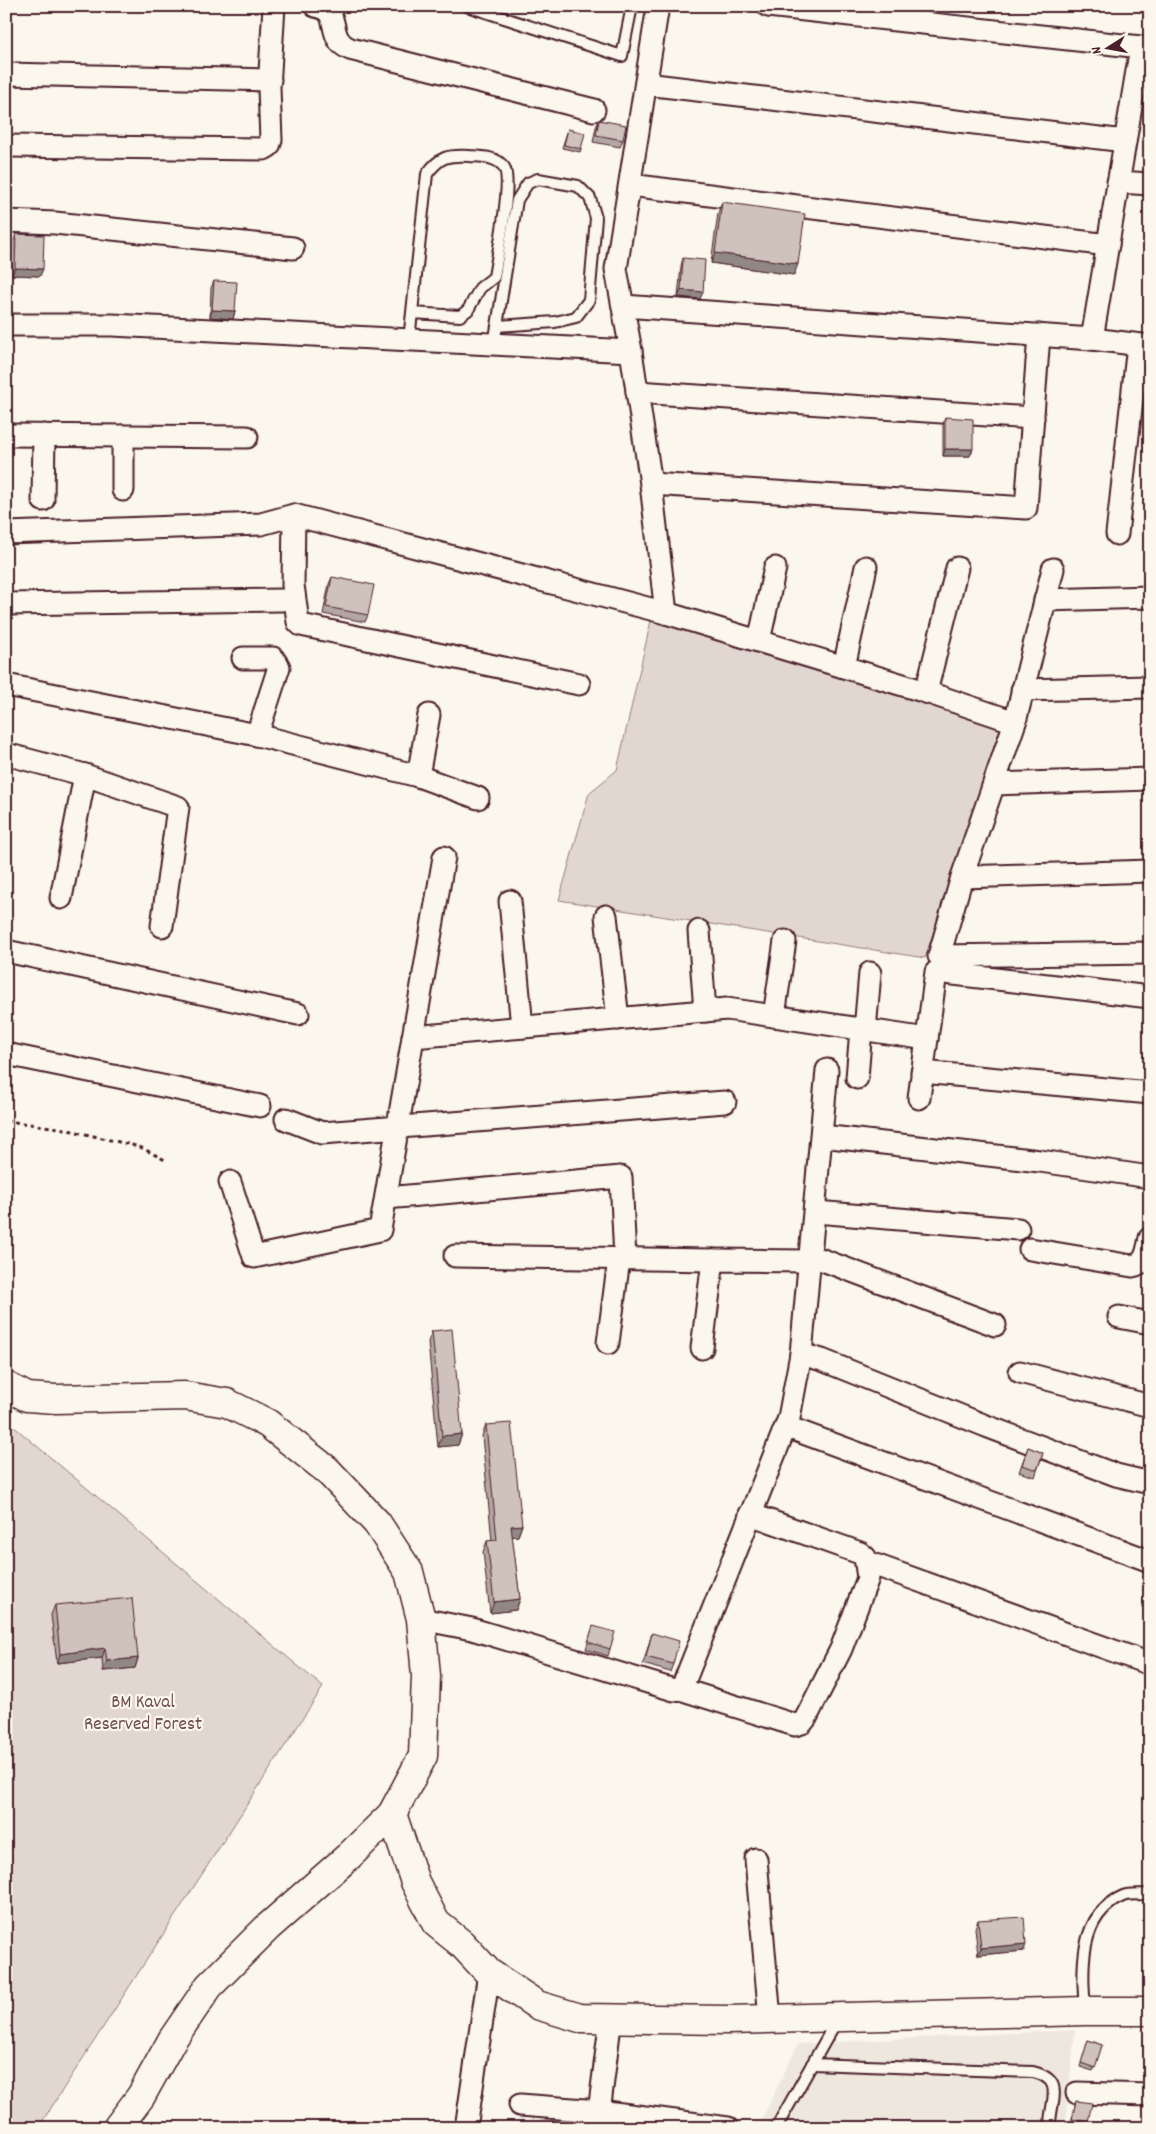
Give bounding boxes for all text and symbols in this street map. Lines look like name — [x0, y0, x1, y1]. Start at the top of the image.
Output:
north arrow — [1084, 22, 1134, 72]
text: N — [1087, 45, 1108, 55]
park label: BM Kaval Reserved Forest — [84, 1690, 202, 1739]

